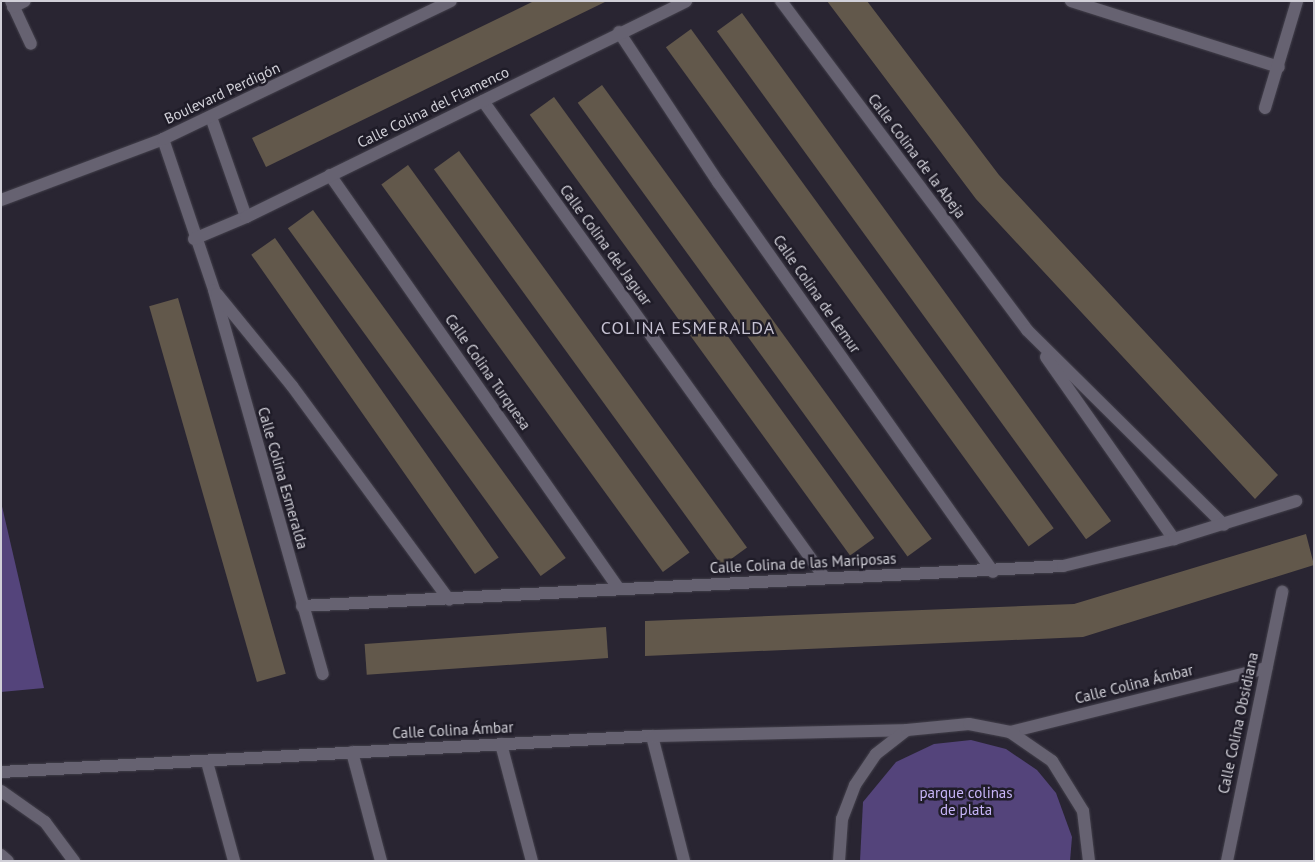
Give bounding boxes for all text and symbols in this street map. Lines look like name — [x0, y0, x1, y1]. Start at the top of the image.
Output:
street label: Boulevard Perdigón — [161, 58, 283, 128]
street label: Calle Colina del Flamenco — [354, 62, 512, 152]
street label: Calle Colina de la Abeja — [864, 90, 970, 222]
street label: Calle Colina del Jaguar — [556, 181, 656, 309]
street label: Calle Colina de Lemur — [770, 232, 864, 356]
street label: Calle Colina Turquesa — [441, 310, 535, 434]
district label: COLINA ESMERALDA — [598, 317, 778, 339]
street label: Calle Colina Esmeralda — [254, 405, 312, 551]
street label: Calle Colina de las Mariposas — [709, 549, 897, 577]
street label: Calle Colina Obsidiana — [1214, 651, 1262, 795]
street label: Calle Colina Ámbar — [1073, 661, 1195, 707]
street label: Calle Colina Ámbar — [392, 718, 514, 742]
park label: parque colinas de plata — [919, 783, 1013, 818]

